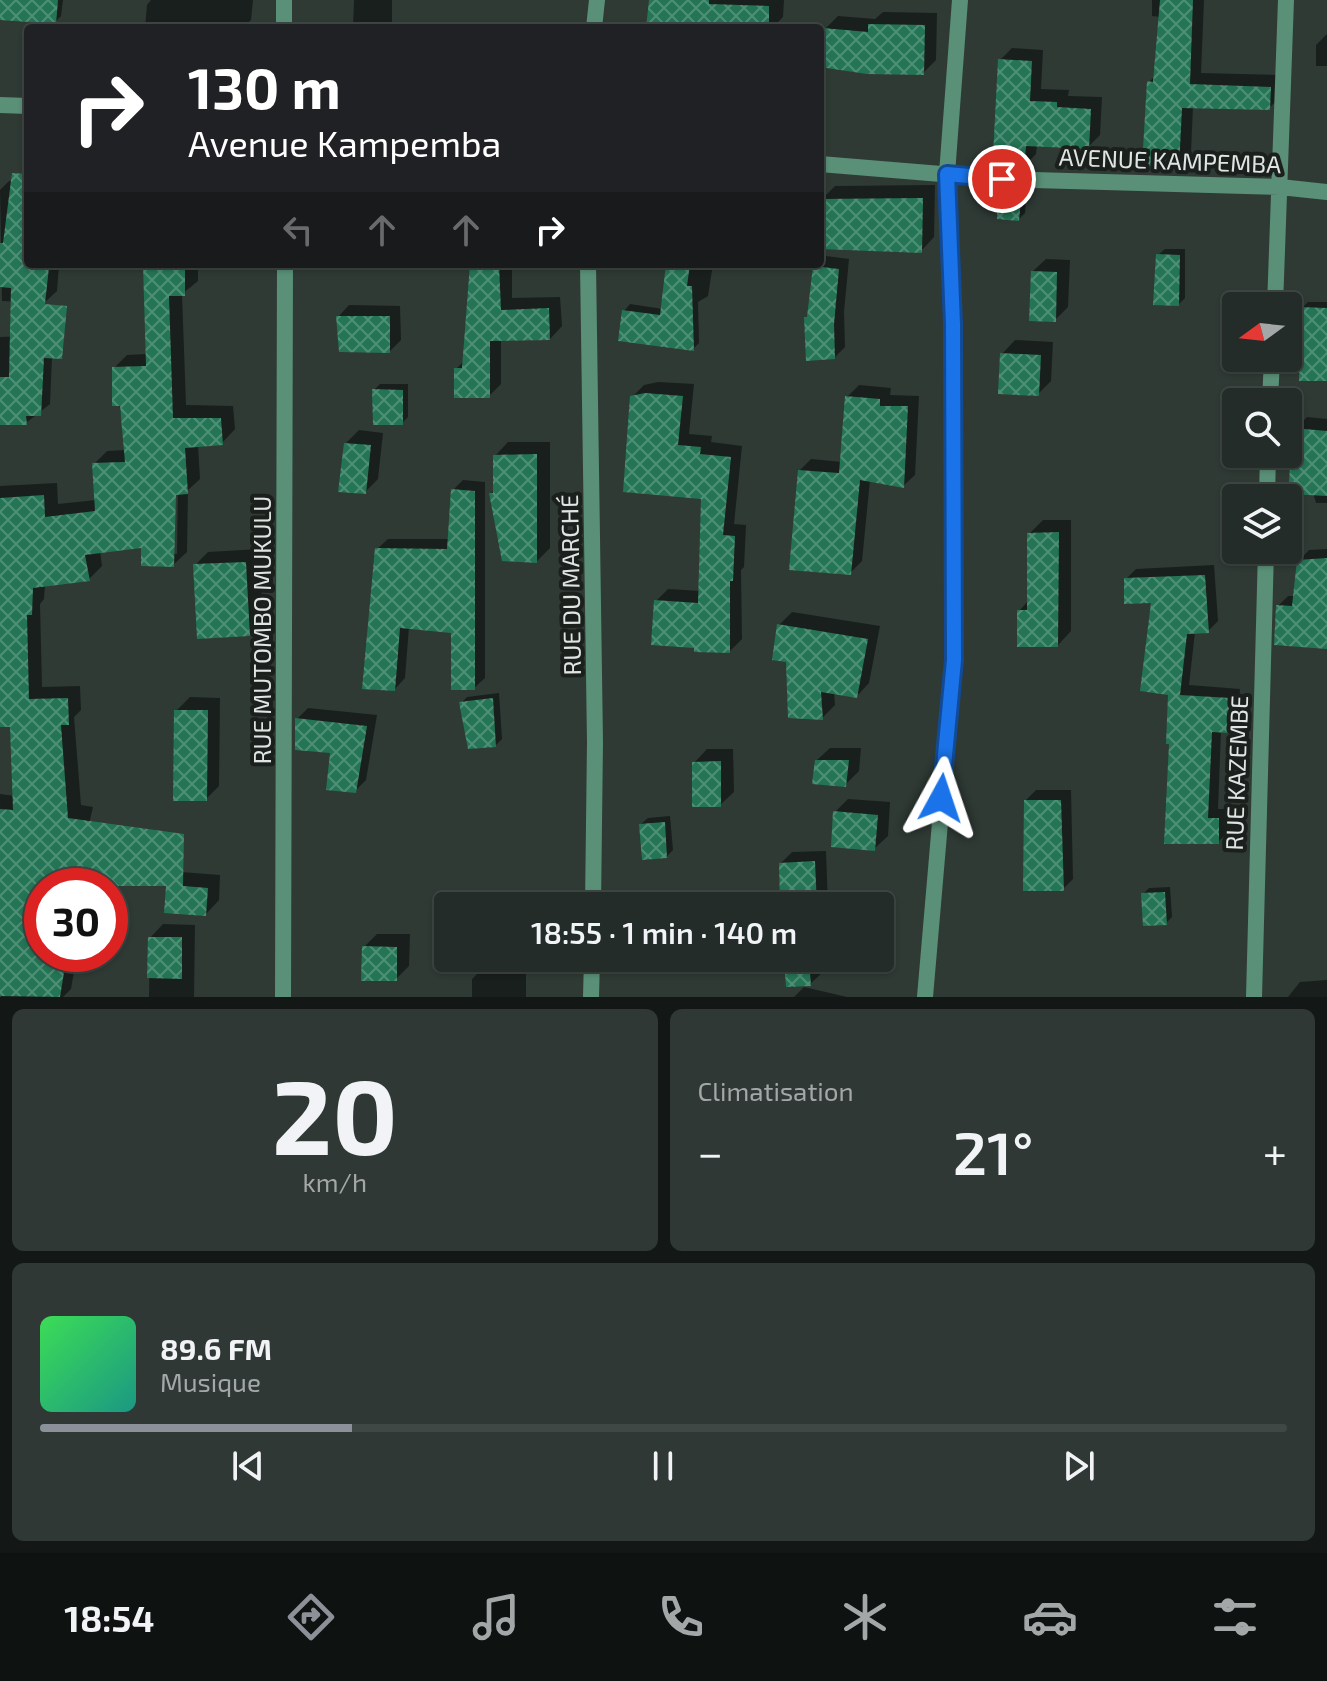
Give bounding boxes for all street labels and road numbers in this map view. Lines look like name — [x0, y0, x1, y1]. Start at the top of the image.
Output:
street label: AVENUE KAMPEMBA — [1058, 142, 1282, 178]
street label: RUE DU MARCHÉ — [554, 494, 586, 676]
street label: RUE MUTOMBO MUKULU — [247, 496, 276, 764]
street label: RUE KAZEMBE — [1219, 695, 1253, 851]

